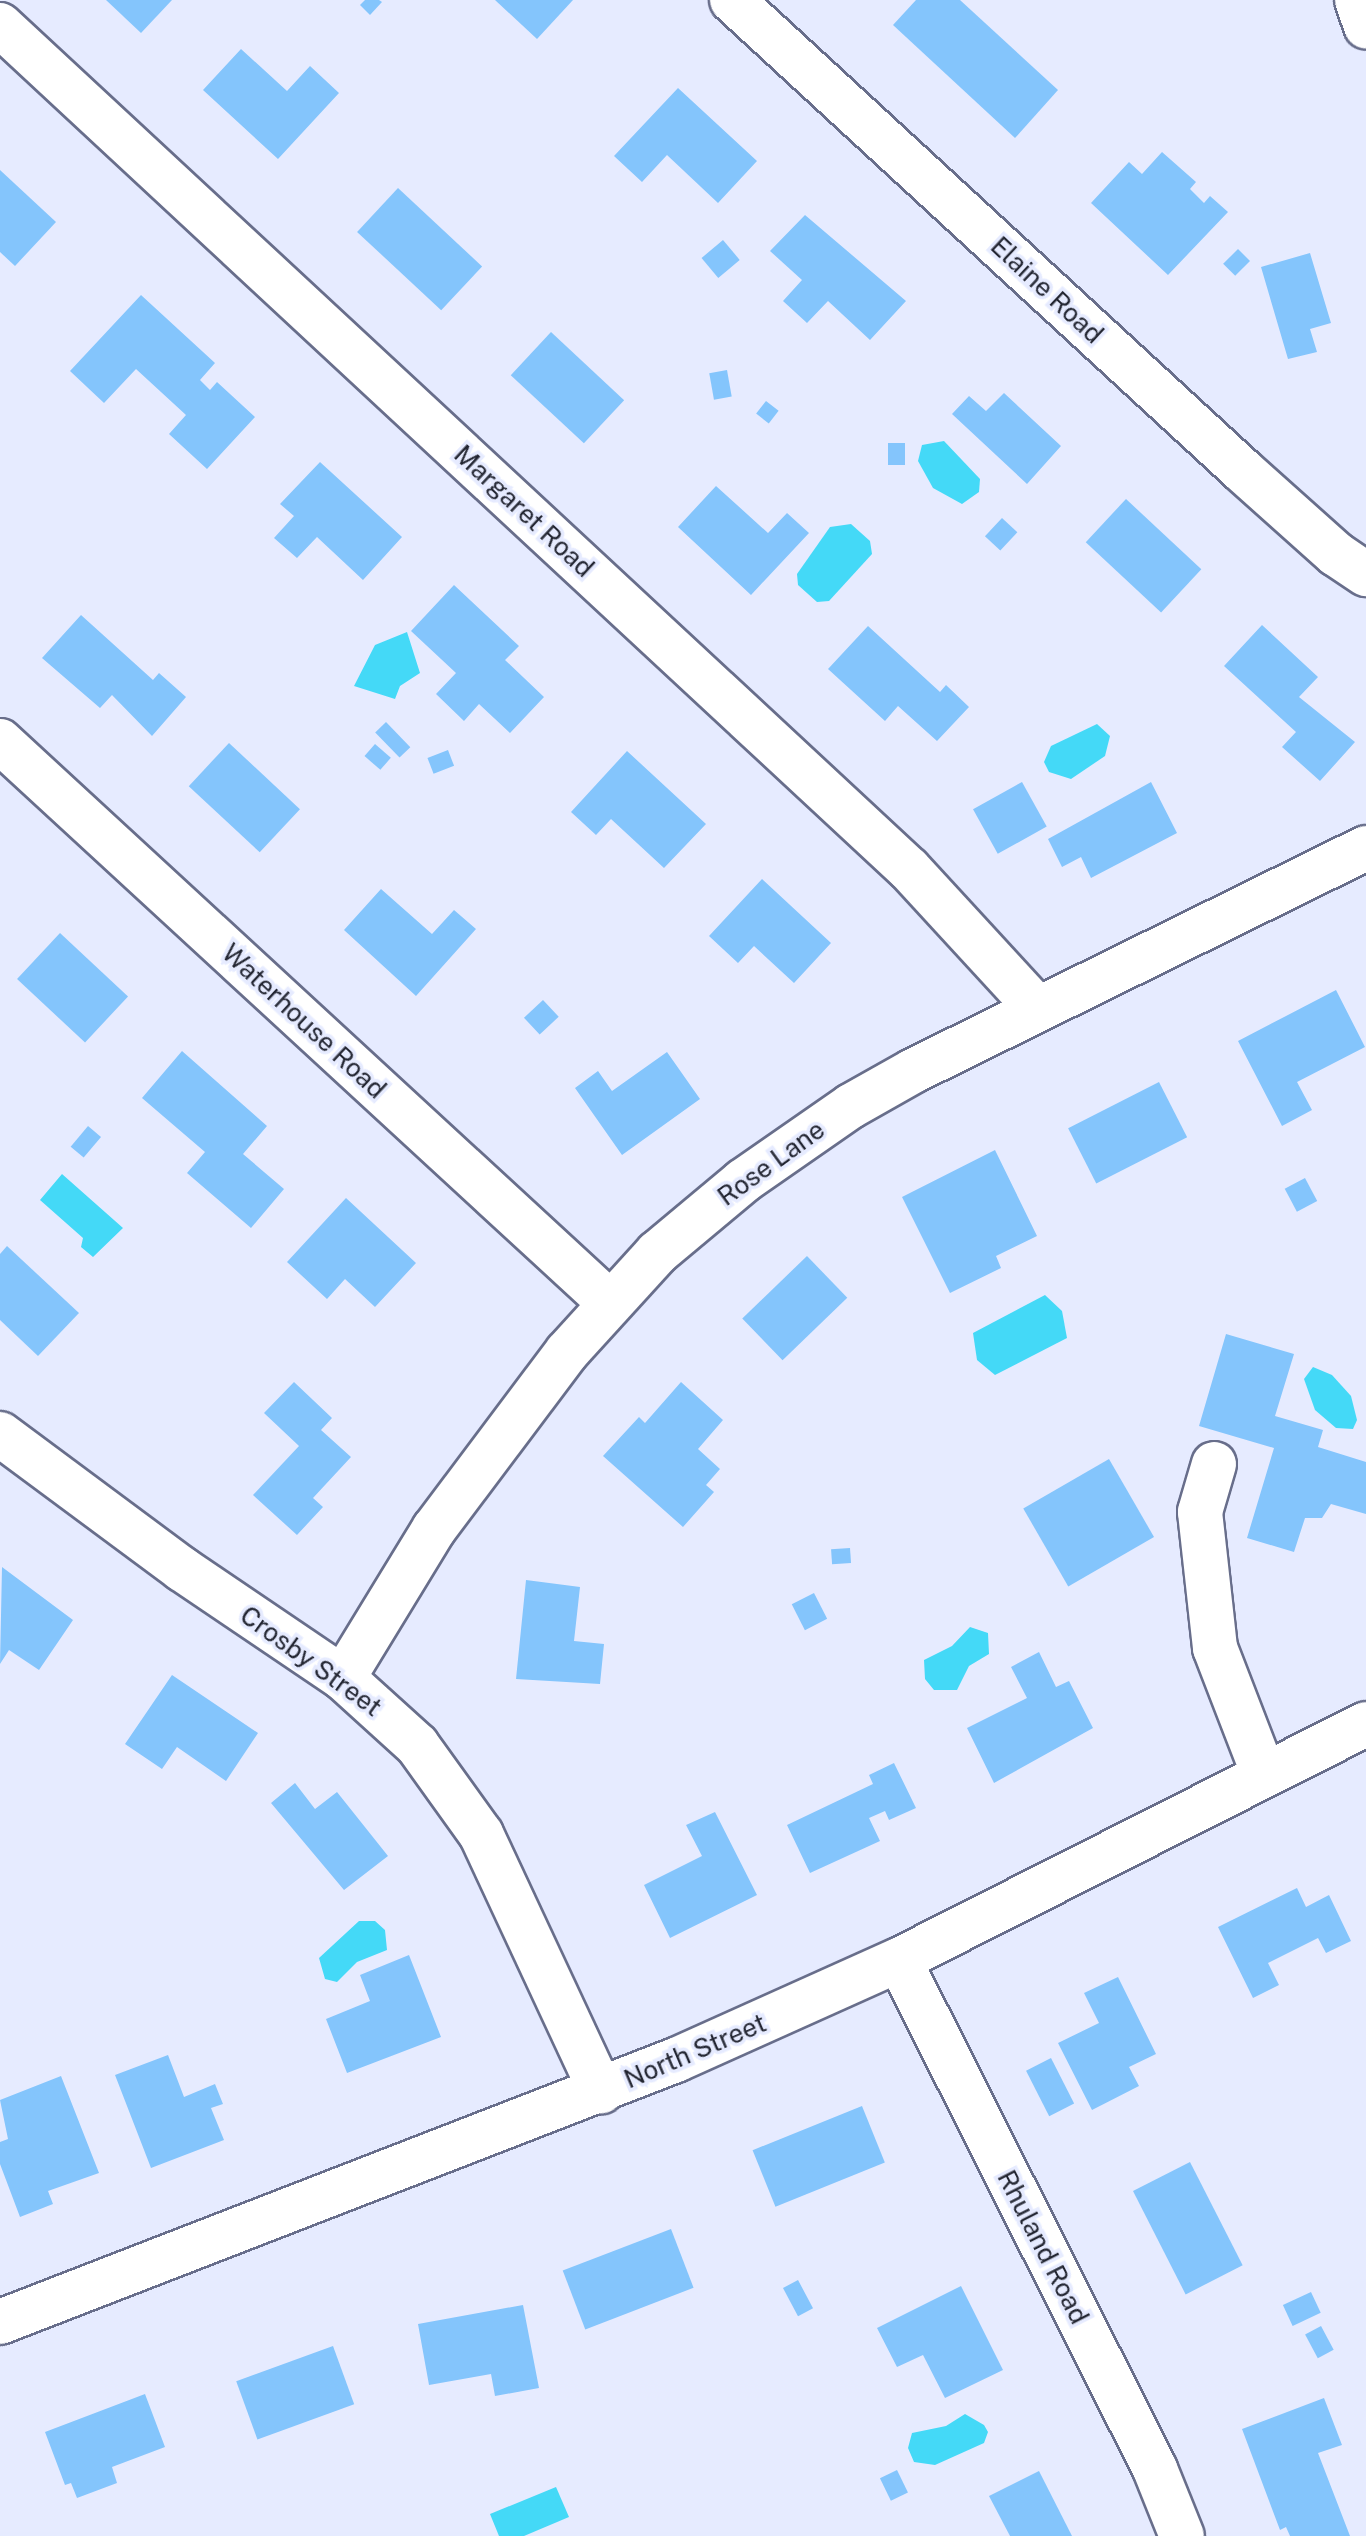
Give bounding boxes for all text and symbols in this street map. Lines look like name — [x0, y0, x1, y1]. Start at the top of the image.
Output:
street label: Elaine Road — [984, 230, 1110, 350]
street label: Margaret Road — [448, 438, 600, 584]
street label: Waterhouse Road — [216, 937, 392, 1105]
street label: Rose Lane — [711, 1114, 831, 1212]
street label: Crosby Street — [234, 1599, 388, 1723]
street label: North Street — [619, 2007, 771, 2095]
street label: Rhuland Road — [991, 2165, 1095, 2329]

